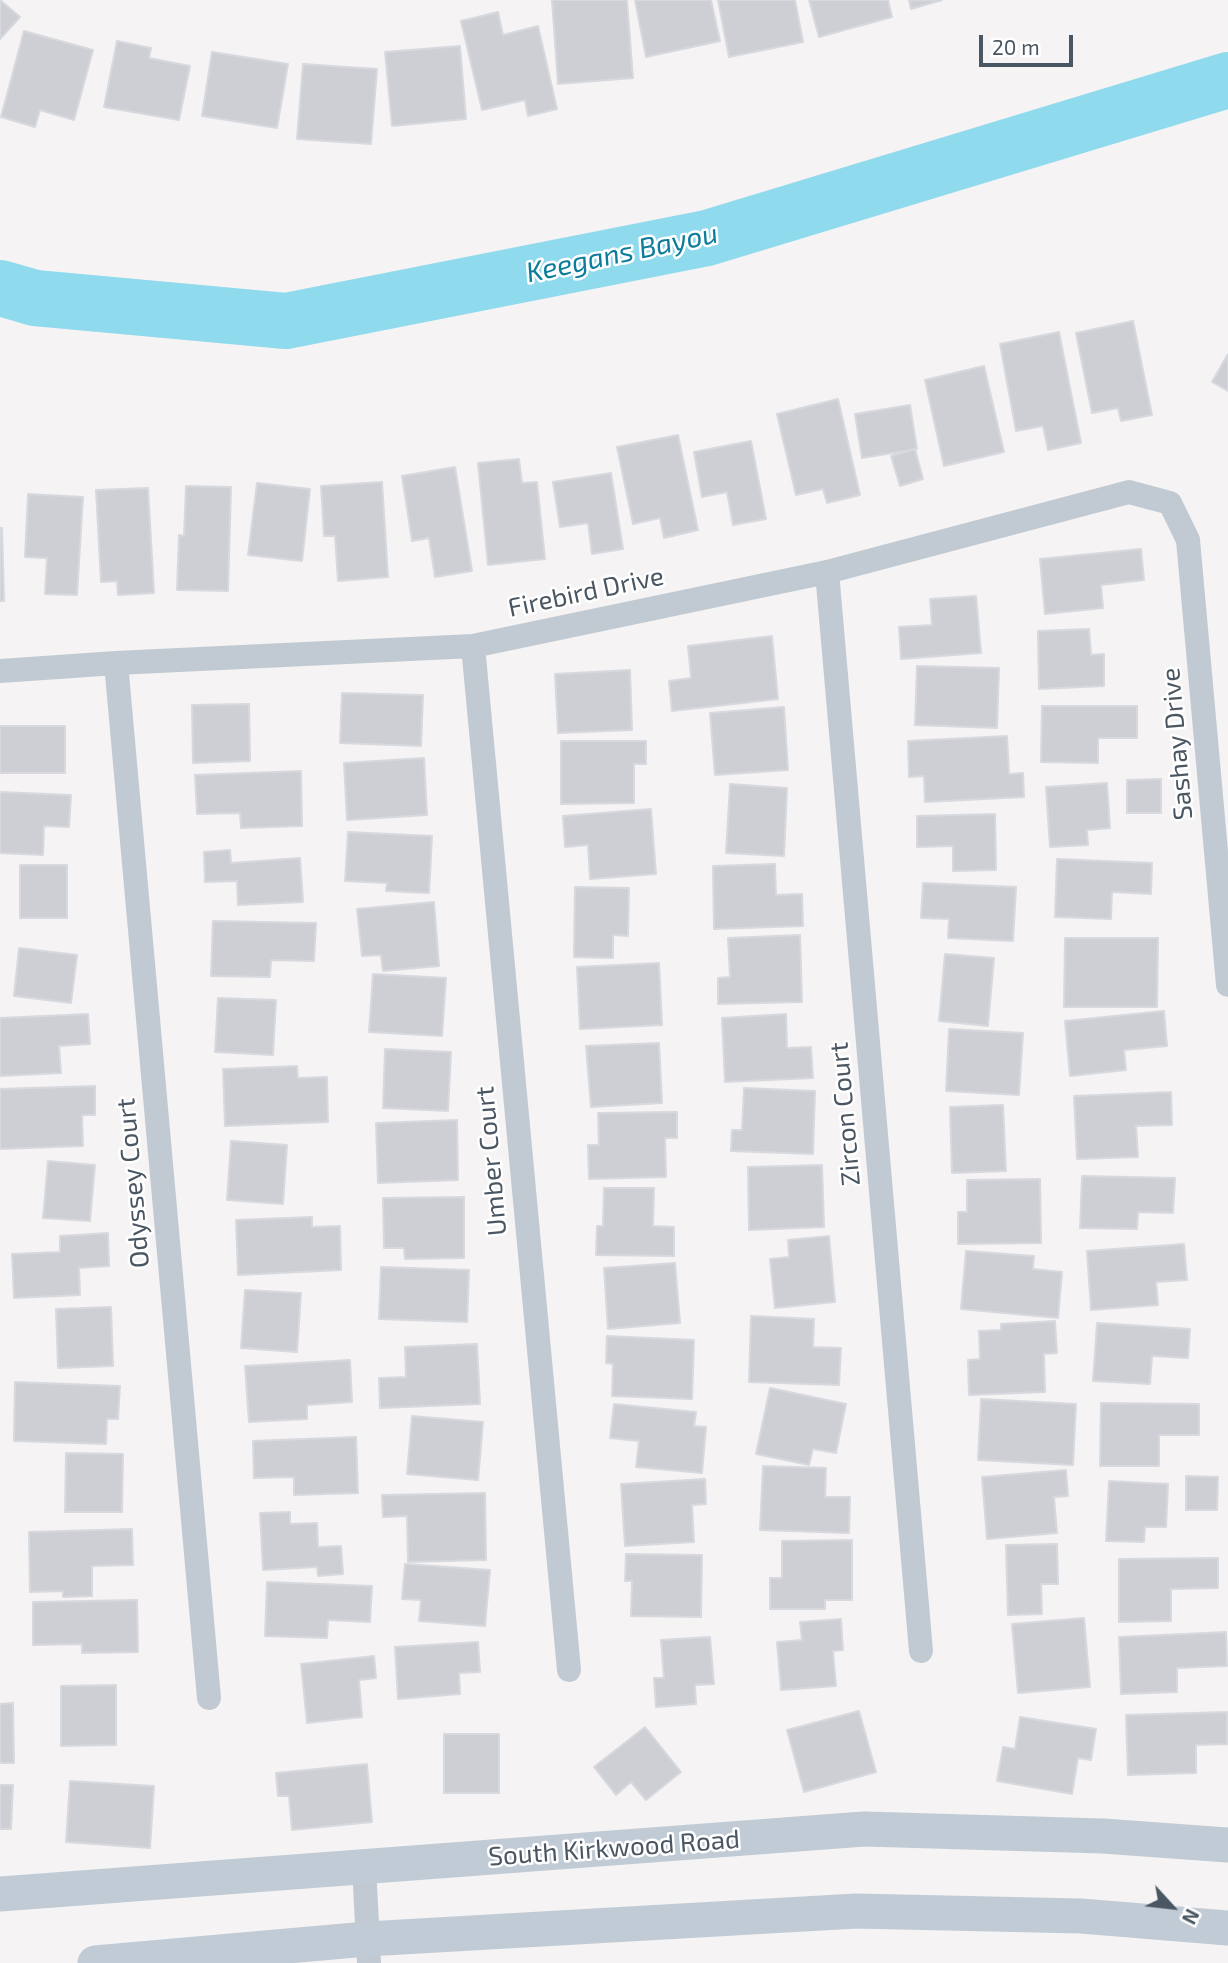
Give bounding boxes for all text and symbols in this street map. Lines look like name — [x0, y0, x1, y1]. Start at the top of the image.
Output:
scale bar — [983, 21, 1078, 65]
text: 20 m — [992, 34, 1040, 59]
water label: Keegans Bayou — [523, 216, 721, 290]
street label: Firebird Drive — [505, 560, 667, 624]
street label: Sashay Drive — [1155, 667, 1199, 821]
street label: Zircon Court — [823, 1041, 867, 1187]
street label: Umber Court — [469, 1085, 513, 1237]
street label: Odyssey Court — [110, 1097, 156, 1269]
street label: South Kirkwood Road — [487, 1824, 741, 1872]
north arrow — [1137, 1872, 1207, 1942]
text: N — [1178, 1905, 1205, 1928]

